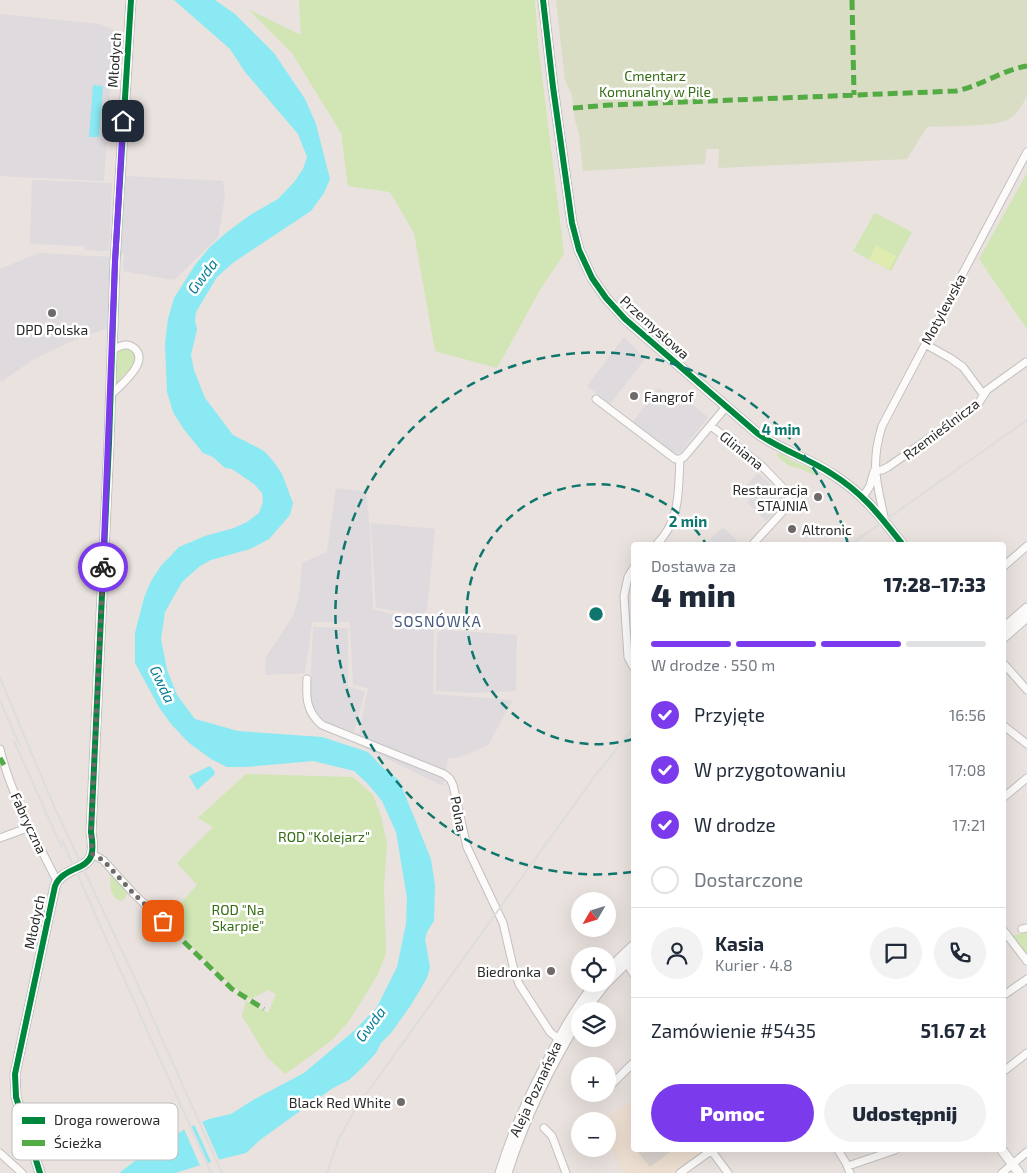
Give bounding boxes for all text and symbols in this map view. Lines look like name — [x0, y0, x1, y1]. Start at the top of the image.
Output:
street label: Młodych — [104, 32, 124, 88]
park label: Cmentarz Komunalny w Pile — [599, 67, 711, 100]
pin — [102, 100, 144, 142]
icon: home — [109, 107, 137, 135]
water label: Gwda — [183, 255, 221, 297]
street label: Motylewska — [917, 271, 969, 347]
street label: Przemysłowa — [617, 292, 693, 362]
marker: DPD Polska — [46, 307, 58, 319]
place label: DPD Polska — [16, 321, 88, 338]
place label: Fangrof — [644, 388, 694, 405]
marker: Fangrof — [628, 390, 640, 402]
street label: Rzemieślnicza — [900, 395, 982, 463]
text: 4 min — [761, 420, 801, 438]
street label: Gliniana — [717, 427, 767, 473]
place label: Restauracja STAJNIA — [732, 481, 808, 514]
marker: Restauracja STAJNIA — [812, 491, 824, 503]
text: 2 min — [669, 512, 707, 530]
place label: Altronic — [802, 521, 852, 538]
marker: Altronic — [786, 523, 798, 535]
courier — [78, 542, 128, 592]
icon: bike — [89, 553, 117, 581]
text: Dostawa za — [651, 556, 736, 575]
text: 17:28–17:33 — [884, 573, 986, 596]
text: 4 min — [651, 575, 736, 613]
centre of rings — [587, 605, 605, 623]
district label: SOSNÓWKA — [394, 612, 482, 630]
text: W drodze · 550 m — [651, 655, 775, 674]
water label: Gwda — [147, 662, 179, 706]
icon: check — [651, 701, 679, 729]
text: Przyjęte — [694, 703, 765, 726]
text: 16:56 — [949, 705, 986, 724]
icon: check — [651, 756, 679, 784]
text: W przygotowaniu — [694, 758, 846, 781]
text: 17:08 — [948, 760, 986, 779]
street label: Fabryczna — [7, 790, 51, 856]
street label: Polna — [447, 795, 471, 833]
icon: check — [651, 811, 679, 839]
text: W drodze — [694, 813, 776, 836]
text: 17:21 — [952, 815, 986, 834]
park label: ROD "Kolejarz" — [278, 828, 370, 845]
text: Dostarczone — [694, 868, 803, 891]
north arrow — [571, 892, 616, 938]
map controls — [571, 892, 616, 1157]
street label: Młodych — [20, 893, 48, 951]
pin — [142, 900, 184, 942]
park label: ROD "Na Skarpie" — [212, 901, 264, 934]
icon: bag — [149, 907, 177, 935]
button: person — [651, 927, 703, 979]
button: chat — [870, 927, 922, 979]
button: phone — [934, 927, 986, 979]
text: Kasia — [715, 932, 764, 955]
button: locate — [571, 947, 616, 992]
text: Kurier · 4.8 — [715, 955, 793, 974]
place label: Biedronka — [477, 963, 541, 980]
marker: Biedronka — [545, 965, 557, 977]
button: layers — [571, 1002, 616, 1047]
water label: Gwda — [351, 1003, 389, 1045]
text: Zamówienie #5435 — [651, 1019, 816, 1042]
text: 51.67 zł — [921, 1019, 986, 1042]
street label: Aleja Poznańska — [505, 1038, 565, 1140]
button: + — [571, 1057, 616, 1102]
button: Pomoc — [651, 1084, 814, 1142]
button: Udostępnij — [824, 1084, 986, 1142]
place label: Black Red White — [289, 1094, 391, 1111]
marker: Black Red White — [395, 1096, 407, 1108]
legend — [12, 1103, 178, 1160]
text: Droga rowerowa — [54, 1111, 160, 1128]
button: − — [571, 1112, 616, 1157]
text: Ścieżka — [54, 1134, 102, 1151]

